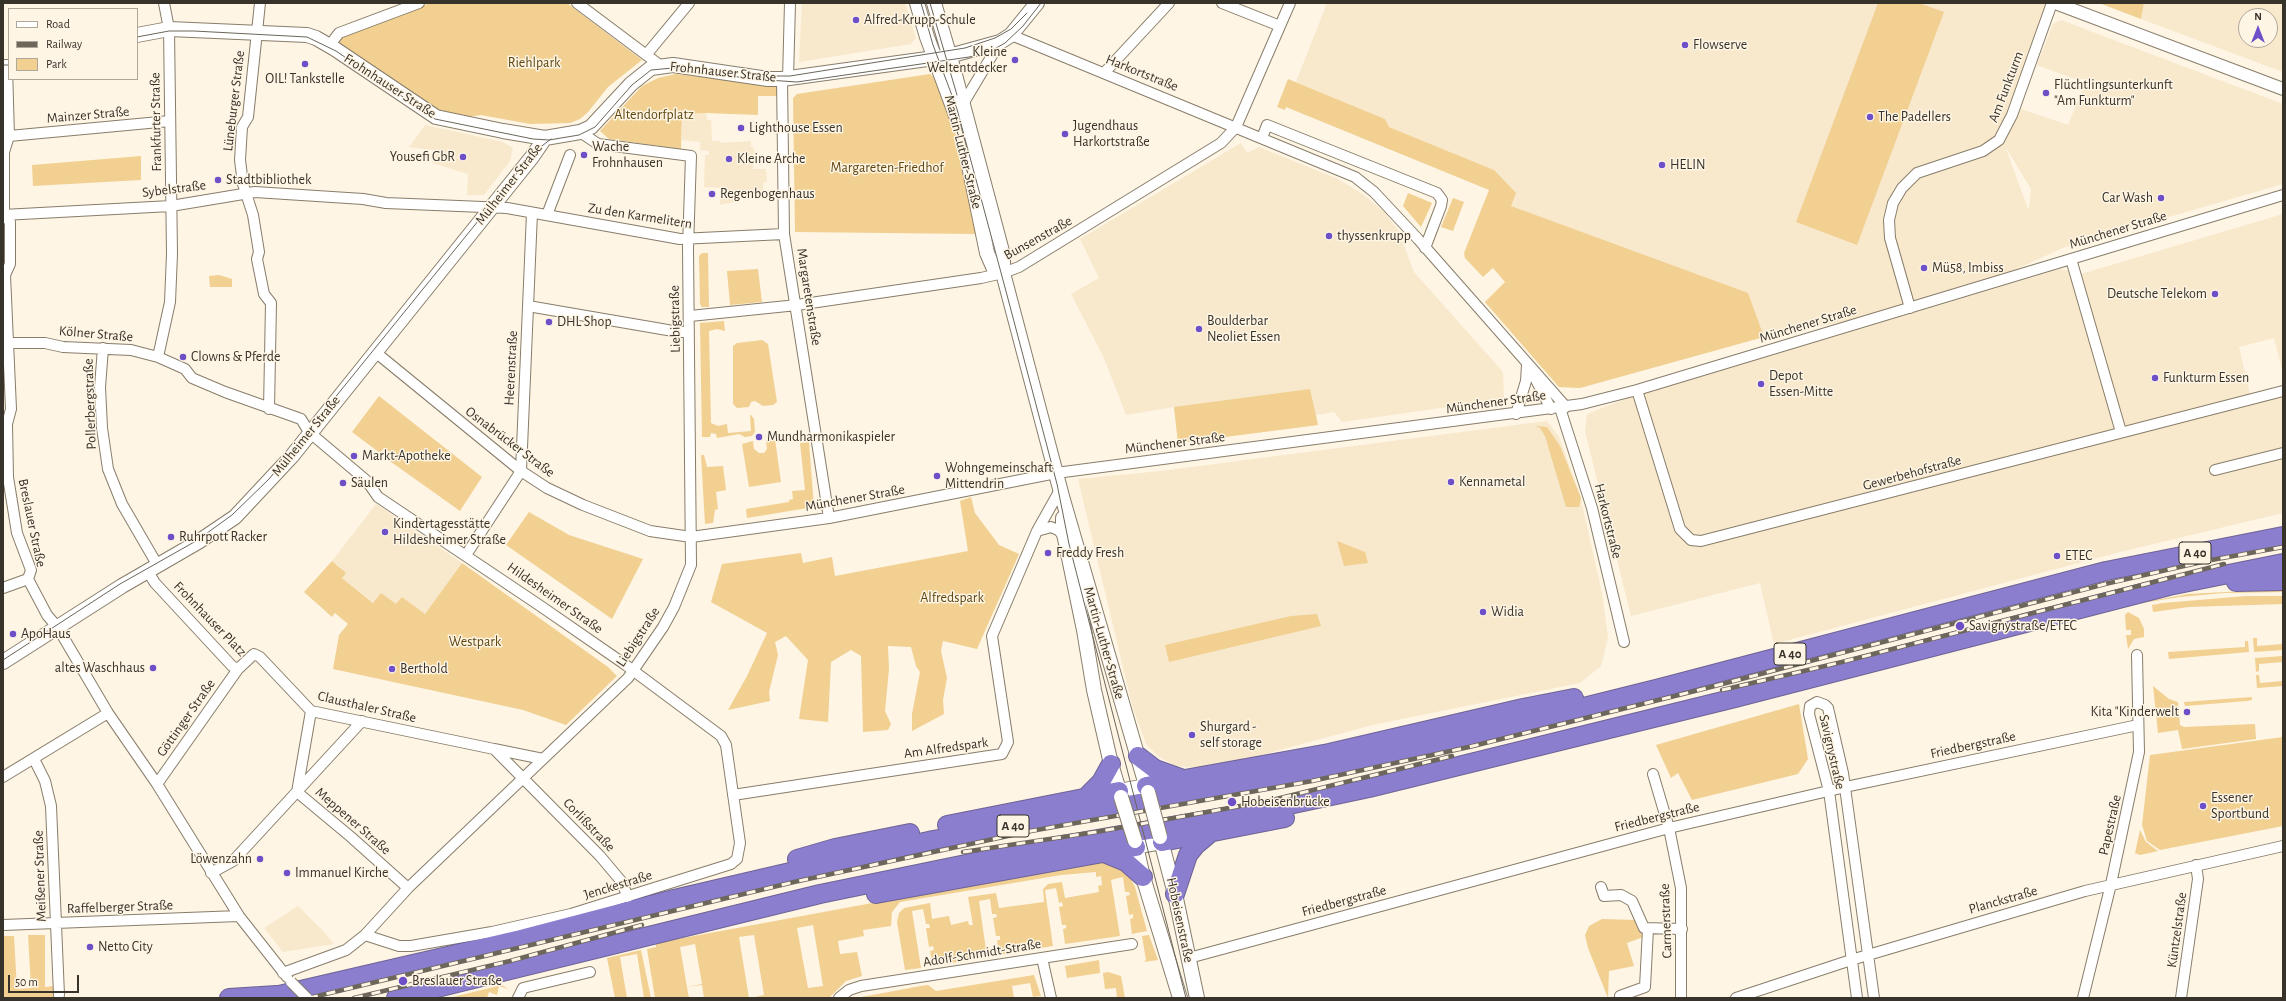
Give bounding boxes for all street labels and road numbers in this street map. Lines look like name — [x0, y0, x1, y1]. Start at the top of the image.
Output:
street label: Am Funkturm — [1985, 49, 2027, 125]
street label: Lüneburger Straße — [219, 50, 249, 152]
street label: Frohnhauser Straße — [341, 50, 439, 122]
street label: Harkortstraße — [1103, 51, 1181, 95]
street label: Frohnhauser Straße — [669, 58, 777, 86]
street label: Frankfurter Straße — [147, 72, 165, 172]
street label: Martin-Luther-Straße — [941, 94, 985, 210]
street label: Mainzer Straße — [46, 103, 130, 127]
street label: Mülheimer Straße — [472, 140, 546, 228]
street label: Sybelstraße — [141, 177, 207, 201]
street label: Zu den Karmelitern — [587, 199, 693, 233]
street label: Münchener Straße — [2067, 207, 2169, 253]
street label: Bunsenstraße — [1001, 212, 1075, 264]
street label: Margaretenstraße — [793, 247, 825, 347]
street label: Liebigstraße — [666, 285, 684, 353]
street label: Münchener Straße — [1757, 301, 1859, 347]
street label: Kölner Straße — [58, 322, 134, 346]
street label: Heerenstraße — [501, 330, 521, 406]
street label: Pollerbergstraße — [80, 358, 100, 450]
street label: Münchener Straße — [1445, 387, 1547, 417]
street label: Mülheimer Straße — [268, 392, 344, 480]
street label: Osnabrücker Straße — [462, 403, 558, 481]
street label: Münchener Straße — [1124, 429, 1226, 457]
street label: Gewerbehofstraße — [1861, 452, 1963, 494]
street label: Breslauer Straße — [14, 477, 50, 569]
street label: Münchener Straße — [804, 481, 906, 515]
street label: Harkortstraße — [1591, 482, 1625, 560]
road number: A 40 — [2179, 542, 2211, 564]
street label: Hildesheimer Straße — [504, 559, 606, 637]
street label: Frohnhauser Platz — [170, 578, 250, 660]
street label: Martin-Luther-Straße — [1080, 585, 1128, 701]
street label: Liebigstraße — [612, 604, 664, 670]
road number: A 40 — [1774, 643, 1806, 665]
street label: Göttinger Straße — [153, 676, 219, 760]
street label: Clausthaler Straße — [316, 687, 418, 727]
street label: Savignystraße — [1815, 713, 1849, 791]
street label: Friedbergstraße — [1929, 728, 2017, 762]
street label: Am Alfredspark — [903, 734, 989, 762]
street label: Meppener Straße — [312, 784, 394, 858]
street label: Papestraße — [2095, 793, 2125, 857]
street label: Corlißstraße — [559, 795, 619, 855]
street label: Friedbergstraße — [1613, 798, 1701, 836]
road number: A 40 — [997, 815, 1029, 837]
street label: Meißener Straße — [30, 830, 50, 922]
street label: Jenckestraße — [582, 867, 654, 903]
street label: Hobeisenstraße — [1163, 876, 1197, 964]
street label: Friedbergstraße — [1300, 882, 1388, 920]
street label: Planckstraße — [1967, 882, 2039, 918]
street label: Carmerstraße — [1656, 883, 1676, 959]
street label: Küntzelstraße — [2163, 891, 2191, 969]
street label: Raffelberger Straße — [67, 897, 173, 917]
street label: Adolf-Schmidt-Straße — [922, 935, 1042, 971]

